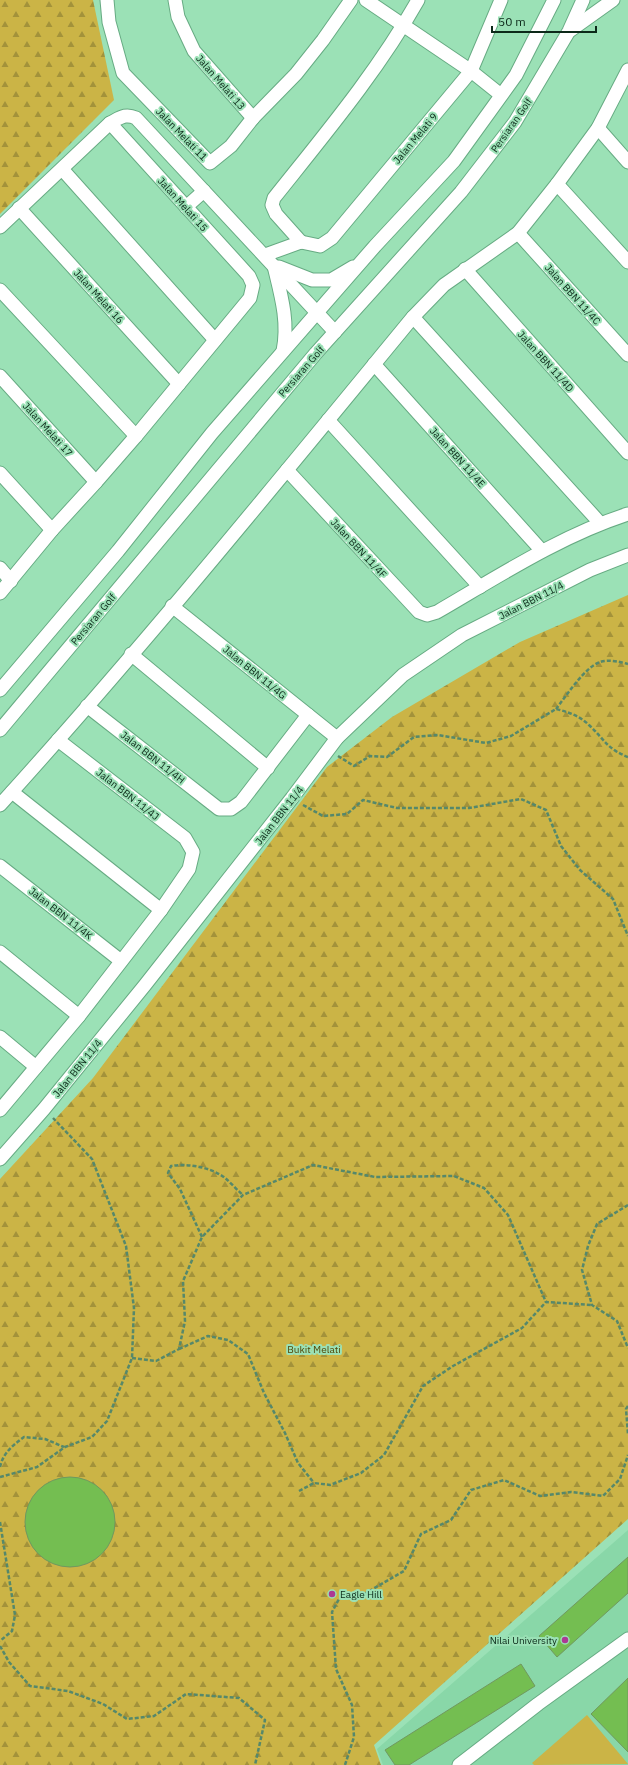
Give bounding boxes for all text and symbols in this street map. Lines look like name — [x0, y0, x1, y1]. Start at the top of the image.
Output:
scale bar — [492, 8, 596, 34]
text: 50 m — [498, 14, 526, 29]
street label: Jalan Melati 13 — [193, 52, 248, 112]
street label: Persiaran Golf — [488, 95, 535, 155]
street label: Jalan Melati 11 — [153, 105, 210, 164]
street label: Jalan Melati 9 — [390, 110, 440, 166]
street label: Jalan Melati 15 — [155, 174, 210, 234]
street label: Jalan BBN 11/4C — [542, 261, 603, 327]
street label: Jalan Melati 16 — [71, 266, 126, 326]
street label: Jalan BBN 11/4D — [515, 328, 577, 395]
street label: Persiaran Golf — [276, 343, 328, 399]
street label: Jalan Melati 17 — [20, 399, 75, 459]
street label: Jalan BBN 11/4E — [427, 424, 488, 490]
street label: Jalan BBN 11/4F — [328, 516, 390, 581]
street label: Jalan BBN 11/4 — [497, 579, 566, 622]
street label: Persiaran Golf — [68, 590, 119, 648]
street label: Jalan BBN 11/4G — [220, 643, 289, 702]
street label: Jalan BBN 11/4H — [118, 728, 187, 787]
street label: Jalan BBN 11/4J — [94, 766, 162, 823]
street label: Jalan BBN 11/4 — [252, 783, 306, 847]
street label: Jalan BBN 11/4K — [26, 885, 96, 943]
street label: Jalan BBN 11/4 — [50, 1037, 105, 1100]
park label: Bukit Melati — [287, 1343, 341, 1356]
place label: Eagle Hill — [340, 1588, 382, 1601]
marker: Eagle Hill — [327, 1589, 337, 1599]
place label: Nilai University — [490, 1634, 557, 1647]
marker: Nilai University — [560, 1635, 570, 1645]

